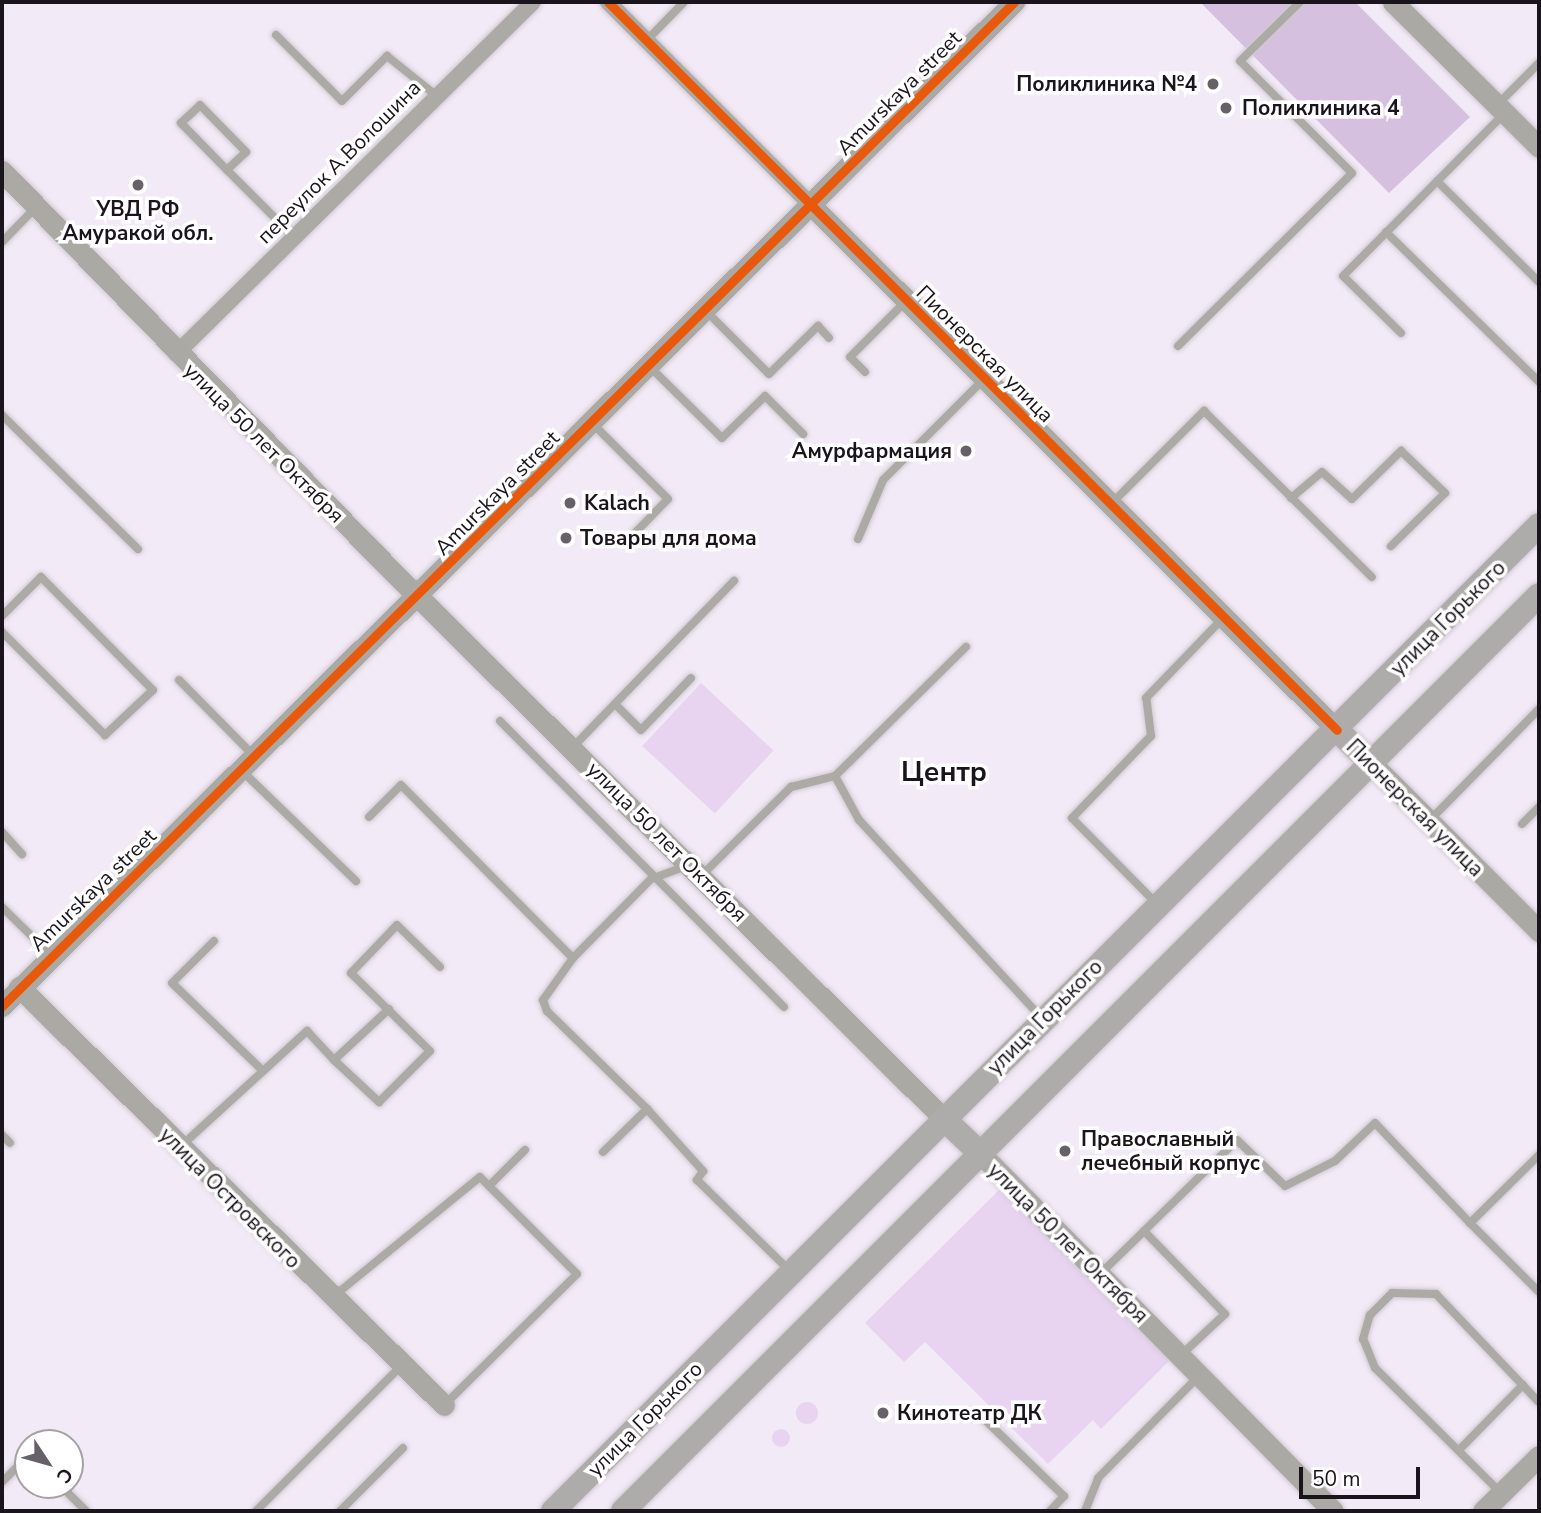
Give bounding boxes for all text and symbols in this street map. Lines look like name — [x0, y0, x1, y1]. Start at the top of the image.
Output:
street label: Amurskaya street — [832, 26, 966, 160]
place label: Поликлиника №4 — [1016, 71, 1197, 97]
marker: Поликлиника №4 — [1203, 74, 1223, 94]
street label: переулок А.Волошина — [252, 75, 426, 249]
place label: Поликлиника 4 — [1242, 95, 1400, 121]
marker: Поликлиника 4 — [1216, 98, 1236, 118]
marker: УВД РФ Амуракой обл. — [130, 177, 146, 193]
place label: УВД РФ Амуракой обл. — [63, 196, 213, 246]
street label: Пионерская улица — [911, 280, 1059, 428]
street label: улица 50 лет Октября — [179, 358, 349, 528]
street label: Amurskaya street — [430, 426, 564, 560]
place label: Амурфармация — [792, 438, 952, 464]
marker: Амурфармация — [958, 443, 974, 459]
place label: Kalach — [584, 490, 650, 516]
marker: Kalach — [562, 495, 578, 511]
place label: Товары для дома — [580, 525, 757, 551]
marker: Товары для дома — [558, 530, 574, 546]
street label: улица Горького — [1385, 555, 1511, 681]
street label: Пионерская улица — [1341, 734, 1489, 882]
district label: Центр — [901, 755, 987, 789]
street label: улица 50 лет Октября — [582, 757, 752, 927]
street label: Amurskaya street — [25, 823, 161, 957]
street label: улица Горького — [982, 954, 1108, 1080]
street label: улица Островского — [154, 1122, 306, 1274]
place label: Православный лечебный корпус — [1081, 1126, 1260, 1176]
marker: Православный лечебный корпус — [1055, 1141, 1075, 1161]
street label: улица 50 лет Октября — [983, 1158, 1153, 1328]
street label: улица Горького — [582, 1356, 708, 1482]
place label: Кинотеатр ДК — [897, 1400, 1042, 1426]
marker: Кинотеатр ДК — [875, 1405, 891, 1421]
north arrow — [14, 1429, 84, 1499]
scale bar — [1303, 1454, 1424, 1498]
text: С — [50, 1462, 79, 1488]
text: 50 m — [1312, 1465, 1361, 1493]

